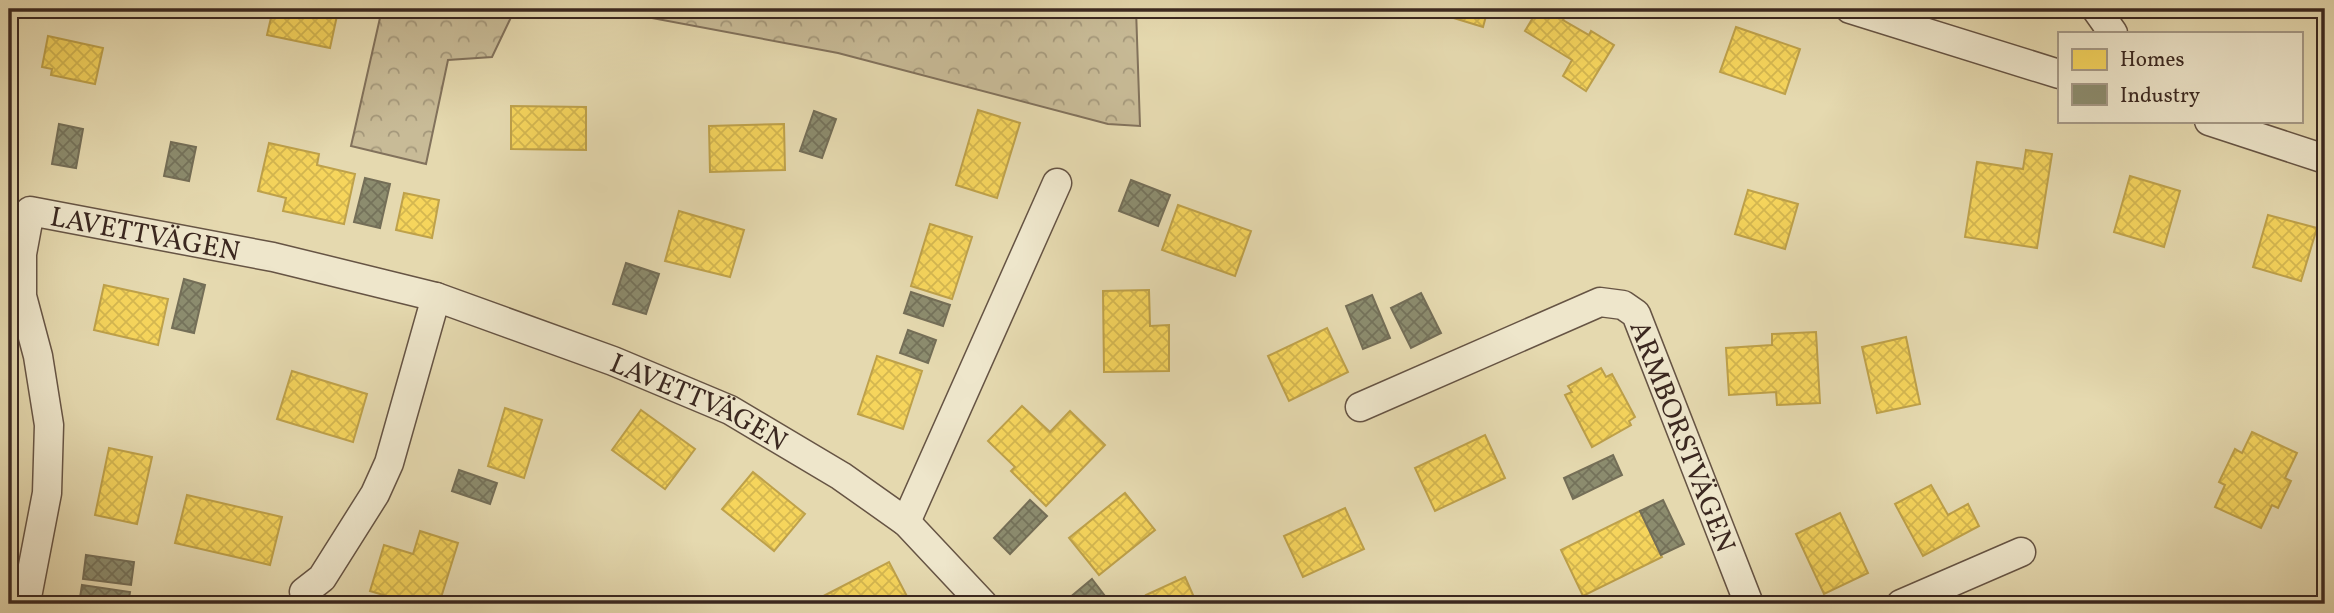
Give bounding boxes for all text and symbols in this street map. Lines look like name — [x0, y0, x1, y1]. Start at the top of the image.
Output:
legend — [2058, 32, 2302, 122]
text: Homes — [2120, 46, 2185, 75]
text: Industry — [2120, 82, 2201, 111]
street label: LAVETTVÄGEN — [47, 198, 243, 272]
street label: ARMBORSTVÄGEN — [1619, 316, 1744, 558]
street label: LAVETTVÄGEN — [604, 345, 794, 462]

